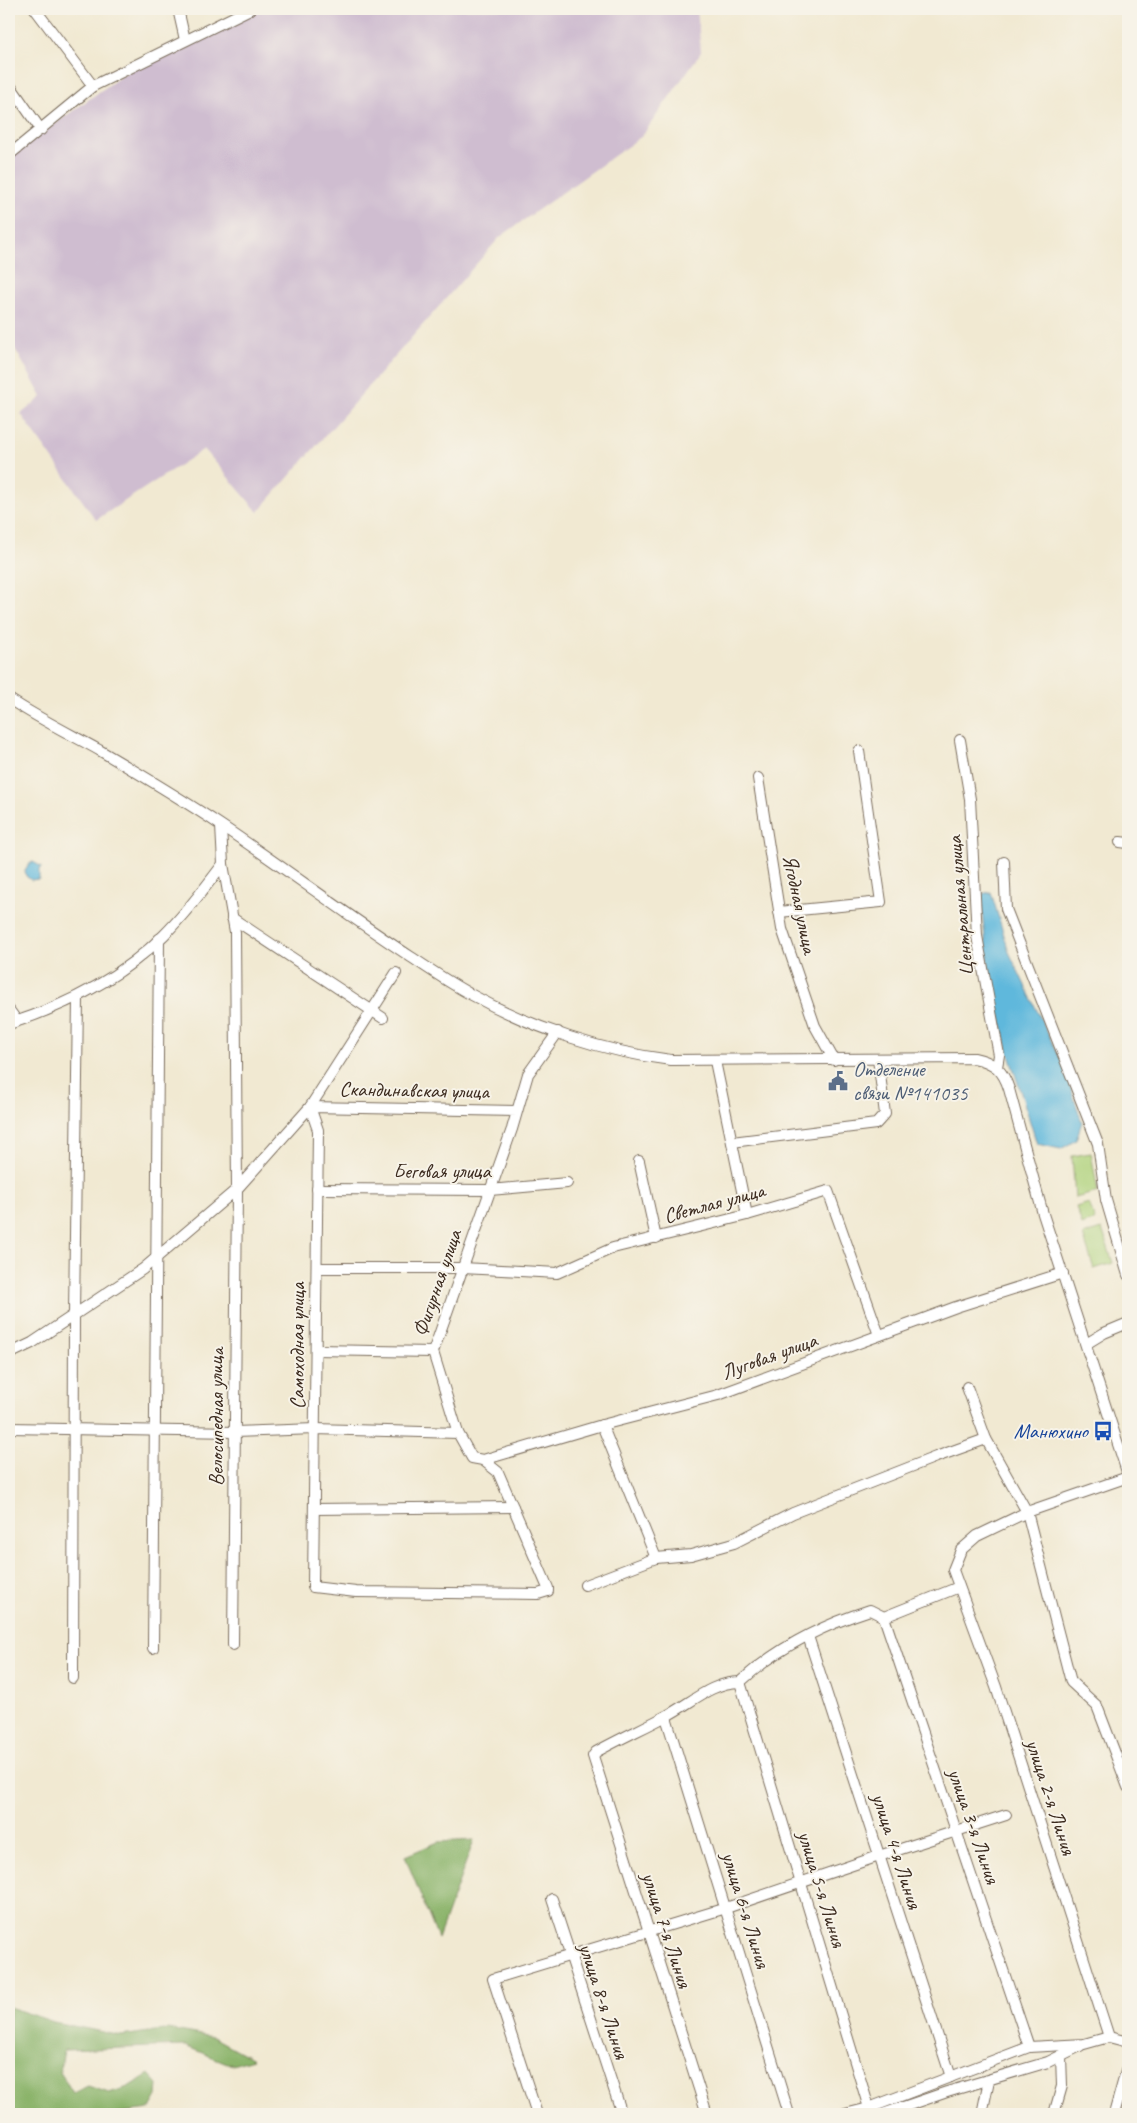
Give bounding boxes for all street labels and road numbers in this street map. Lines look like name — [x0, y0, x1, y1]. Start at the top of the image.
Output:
street label: Центральная улица — [941, 833, 979, 977]
street label: Ягодная улица — [777, 852, 824, 958]
street label: Скандинавская улица — [339, 1076, 490, 1104]
street label: Беговая улица — [393, 1158, 493, 1184]
street label: Светлая улица — [661, 1176, 770, 1229]
street label: Фигурная улица — [407, 1225, 468, 1340]
street label: Самоходная улица — [284, 1281, 310, 1409]
street label: Луговая улица — [718, 1326, 822, 1385]
street label: Велосипедная улица — [203, 1346, 229, 1486]
street label: улица 2-я Линия — [1019, 1734, 1082, 1859]
street label: улица 3-я Линия — [941, 1763, 1006, 1888]
street label: улица 4-я Линия — [865, 1788, 928, 1913]
street label: улица 5-я Линия — [791, 1826, 852, 1952]
street label: улица 6-я Линия — [715, 1847, 776, 1973]
street label: улица 7-я Линия — [635, 1867, 698, 1992]
street label: улица 8-я Линия — [572, 1938, 635, 2063]

